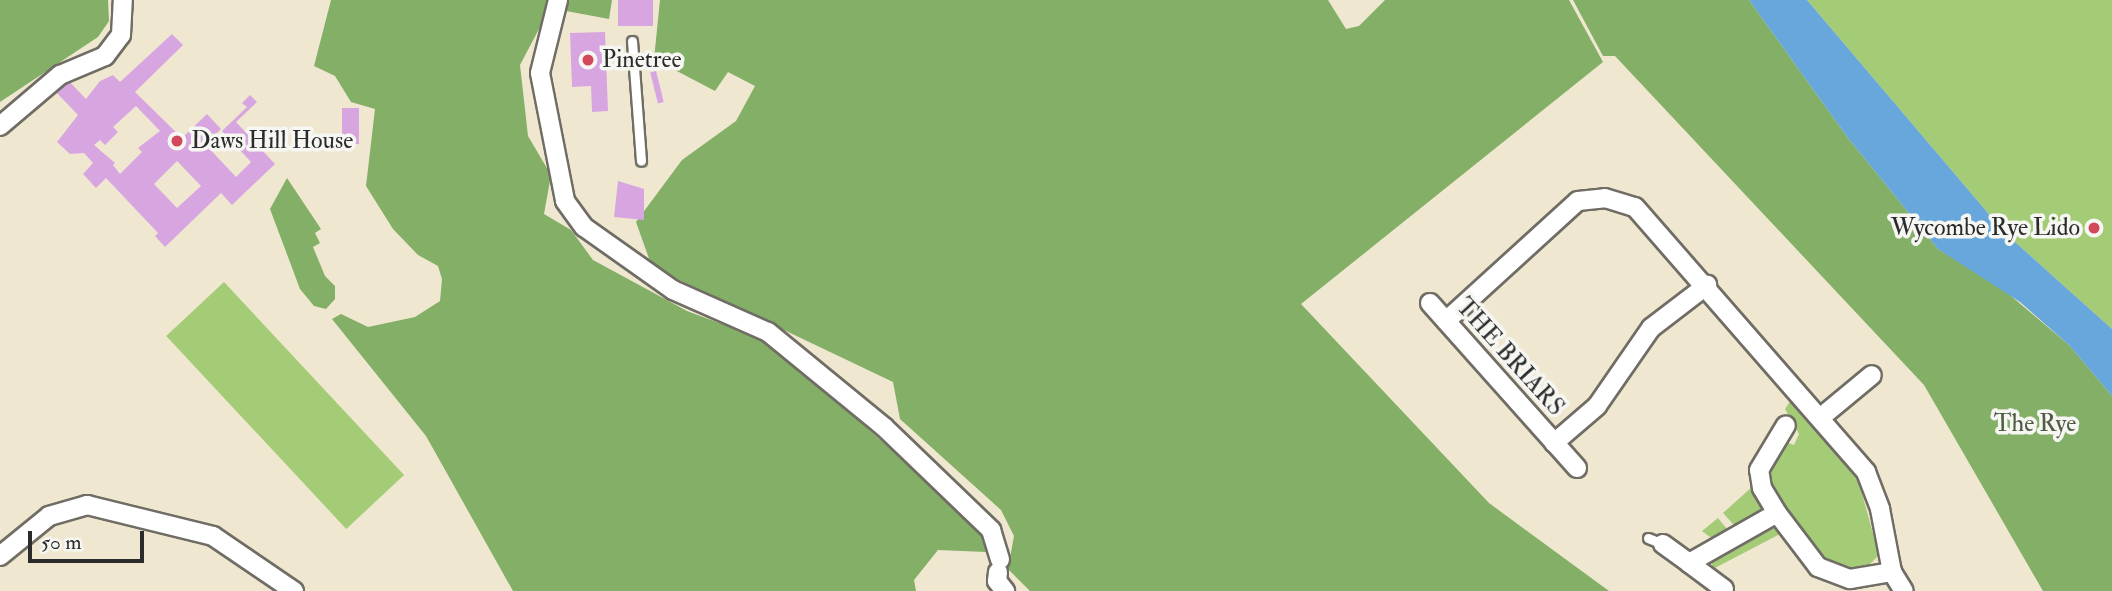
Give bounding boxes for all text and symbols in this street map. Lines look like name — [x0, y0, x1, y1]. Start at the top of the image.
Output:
place label: Pinetree — [602, 46, 681, 74]
marker: Pinetree — [580, 52, 596, 68]
place label: Daws Hill House — [191, 127, 353, 155]
marker: Daws Hill House — [169, 133, 185, 149]
place label: Wycombe Rye Lido — [1891, 214, 2080, 242]
marker: Wycombe Rye Lido — [2086, 220, 2102, 236]
street label: THE BRIARS — [1450, 292, 1570, 422]
park label: The Rye — [1994, 410, 2076, 438]
scale bar — [32, 518, 147, 562]
text: 50 m — [41, 529, 82, 556]

